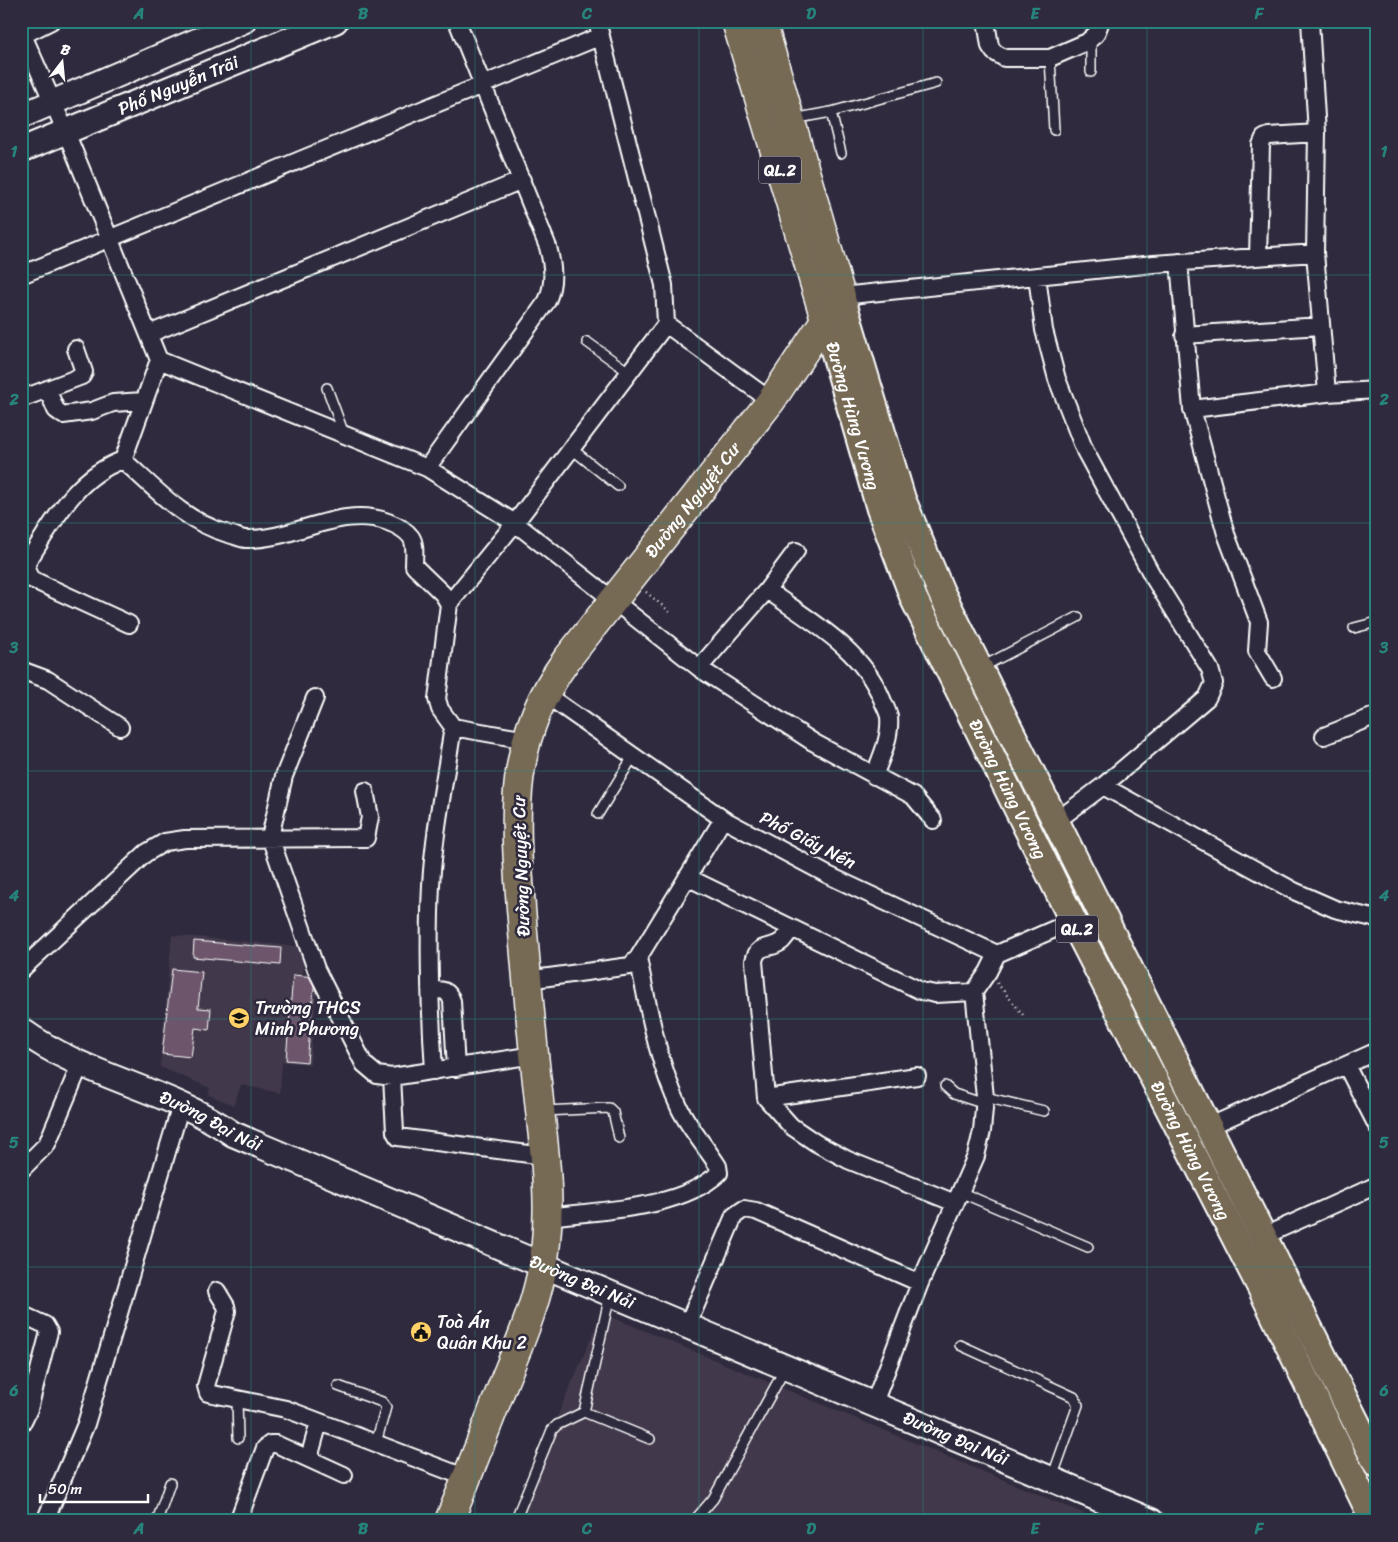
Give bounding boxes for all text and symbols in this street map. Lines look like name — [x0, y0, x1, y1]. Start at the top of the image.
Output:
text: A — [133, 0, 144, 28]
text: B — [358, 0, 369, 28]
text: C — [581, 0, 593, 28]
text: D — [806, 0, 816, 28]
text: E — [1031, 0, 1041, 28]
text: F — [1254, 0, 1265, 28]
text: B — [58, 37, 73, 63]
north arrow — [38, 38, 88, 88]
street label: Phố Nguyễn Trãi — [113, 46, 245, 125]
text: 1 — [11, 137, 18, 166]
text: 1 — [1381, 137, 1388, 166]
road number: QL.2 — [759, 156, 801, 184]
street label: Đường Hùng Vương — [816, 338, 890, 494]
text: 2 — [8, 385, 19, 414]
text: 2 — [1378, 385, 1389, 414]
street label: Đường Nguyệt Cư — [636, 434, 750, 565]
text: 3 — [9, 633, 19, 662]
text: 3 — [1379, 633, 1389, 662]
street label: Đường Hùng Vương — [960, 713, 1056, 865]
street label: Đường Nguyệt Cư — [502, 793, 539, 937]
street label: Phố Giấy Nến — [754, 802, 862, 878]
text: 4 — [8, 881, 19, 910]
text: 4 — [1378, 881, 1389, 910]
road number: QL.2 — [1056, 916, 1098, 942]
place label: Trường THCS Minh Phương — [255, 992, 361, 1045]
school or university icon: Trường THCS Minh Phương — [227, 1006, 251, 1030]
street label: Đường Hùng Vương — [1141, 1075, 1240, 1226]
street label: Đường Đại Nải — [155, 1081, 268, 1161]
text: 5 — [9, 1128, 19, 1157]
text: 5 — [1379, 1128, 1389, 1157]
street label: Đường Đại Nải — [524, 1245, 641, 1319]
place label: Toà Án Quân Khu 2 — [437, 1306, 527, 1359]
public building icon: Toà Án Quân Khu 2 — [409, 1320, 433, 1344]
text: 6 — [8, 1376, 19, 1405]
text: 6 — [1378, 1376, 1389, 1405]
street label: Đường Đại Nải — [898, 1402, 1015, 1475]
scale bar — [40, 1472, 148, 1504]
text: 50 m — [48, 1476, 83, 1502]
text: A — [133, 1514, 144, 1542]
text: B — [358, 1514, 369, 1542]
text: C — [581, 1514, 593, 1542]
text: D — [806, 1514, 816, 1542]
text: E — [1031, 1514, 1041, 1542]
text: F — [1254, 1514, 1265, 1542]

